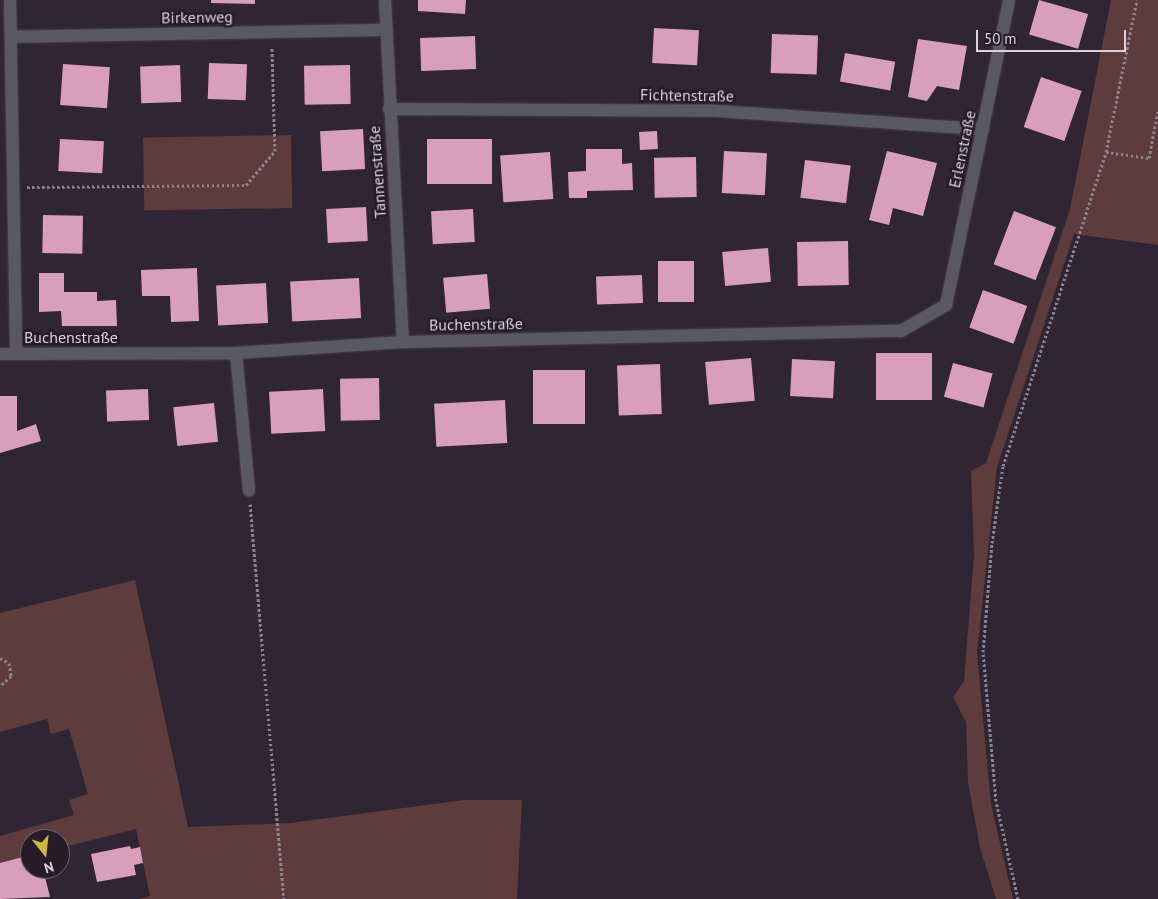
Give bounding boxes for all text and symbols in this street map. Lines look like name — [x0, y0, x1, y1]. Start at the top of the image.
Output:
street label: Birkenweg — [161, 7, 233, 27]
scale bar — [978, 20, 1128, 52]
text: 50 m — [984, 29, 1017, 48]
street label: Fichtenstraße — [640, 85, 734, 105]
street label: Erlenstraße — [944, 109, 980, 189]
street label: Tannenstraße — [364, 125, 390, 219]
street label: Buchenstraße — [429, 314, 523, 334]
street label: Buchenstraße — [24, 327, 118, 347]
north arrow — [20, 829, 70, 879]
text: N — [42, 858, 56, 877]

